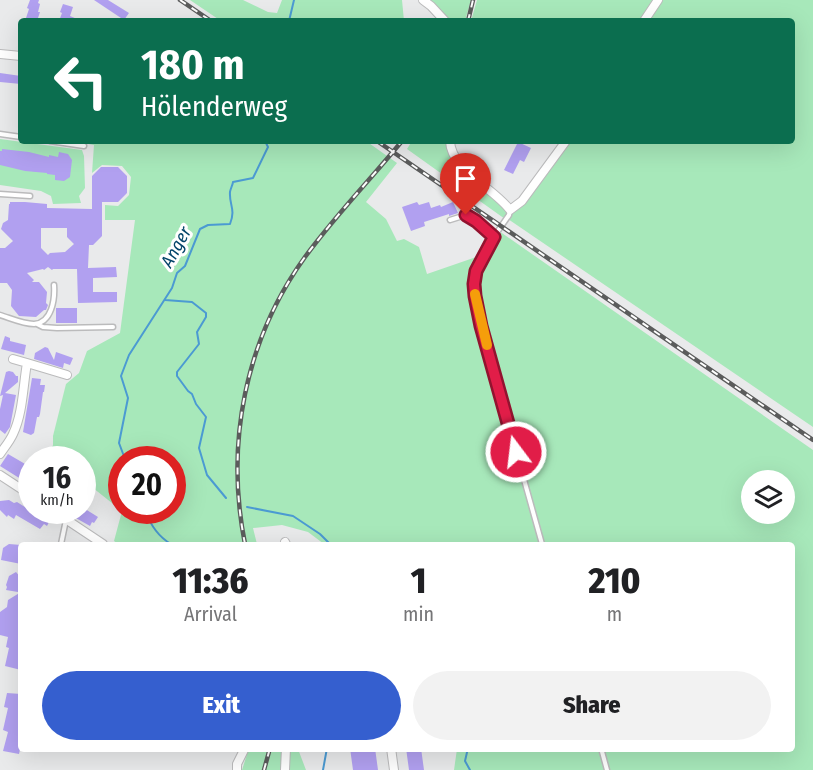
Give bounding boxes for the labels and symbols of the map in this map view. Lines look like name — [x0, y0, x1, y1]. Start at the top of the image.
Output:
pin — [440, 153, 491, 215]
water label: Anger — [155, 222, 196, 272]
position arrow — [484, 420, 548, 484]
speed limit sign: 20 — [108, 446, 186, 524]

